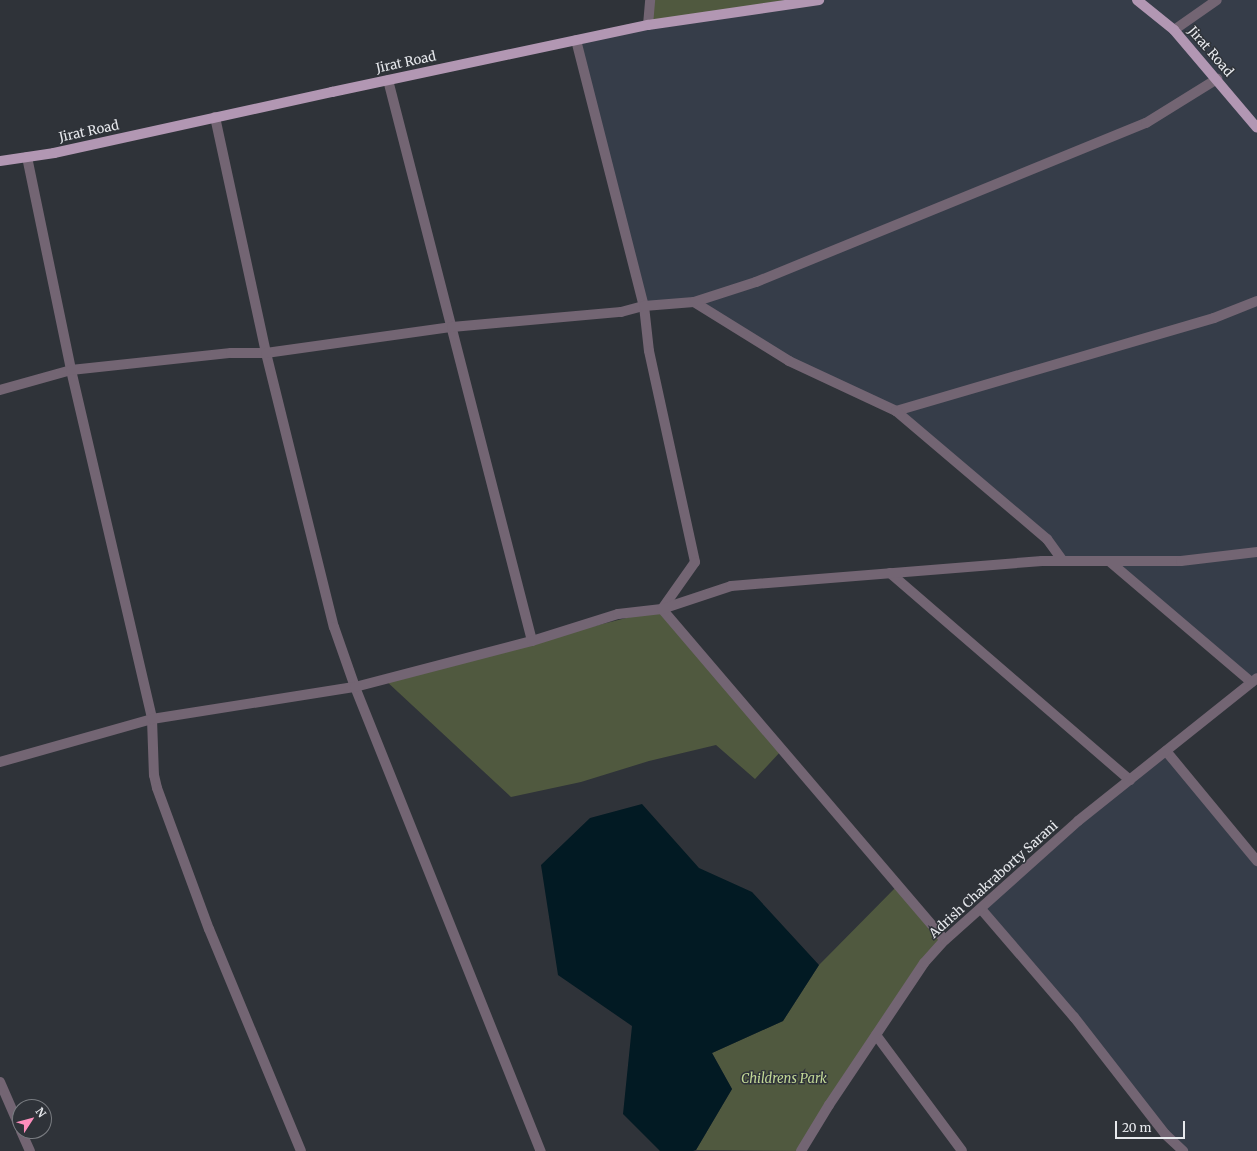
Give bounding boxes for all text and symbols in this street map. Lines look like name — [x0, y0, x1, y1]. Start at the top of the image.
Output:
street label: Jirat Road — [1184, 24, 1236, 80]
street label: Jirat Road — [375, 49, 437, 77]
street label: Jirat Road — [58, 118, 120, 146]
street label: Adrish Chakraborty Sarani — [927, 818, 1061, 942]
park label: Childrens Park — [741, 1071, 827, 1087]
north arrow — [12, 1099, 52, 1139]
text: N — [33, 1105, 49, 1120]
scale bar — [1117, 1113, 1187, 1139]
text: 20 m — [1122, 1120, 1151, 1135]

